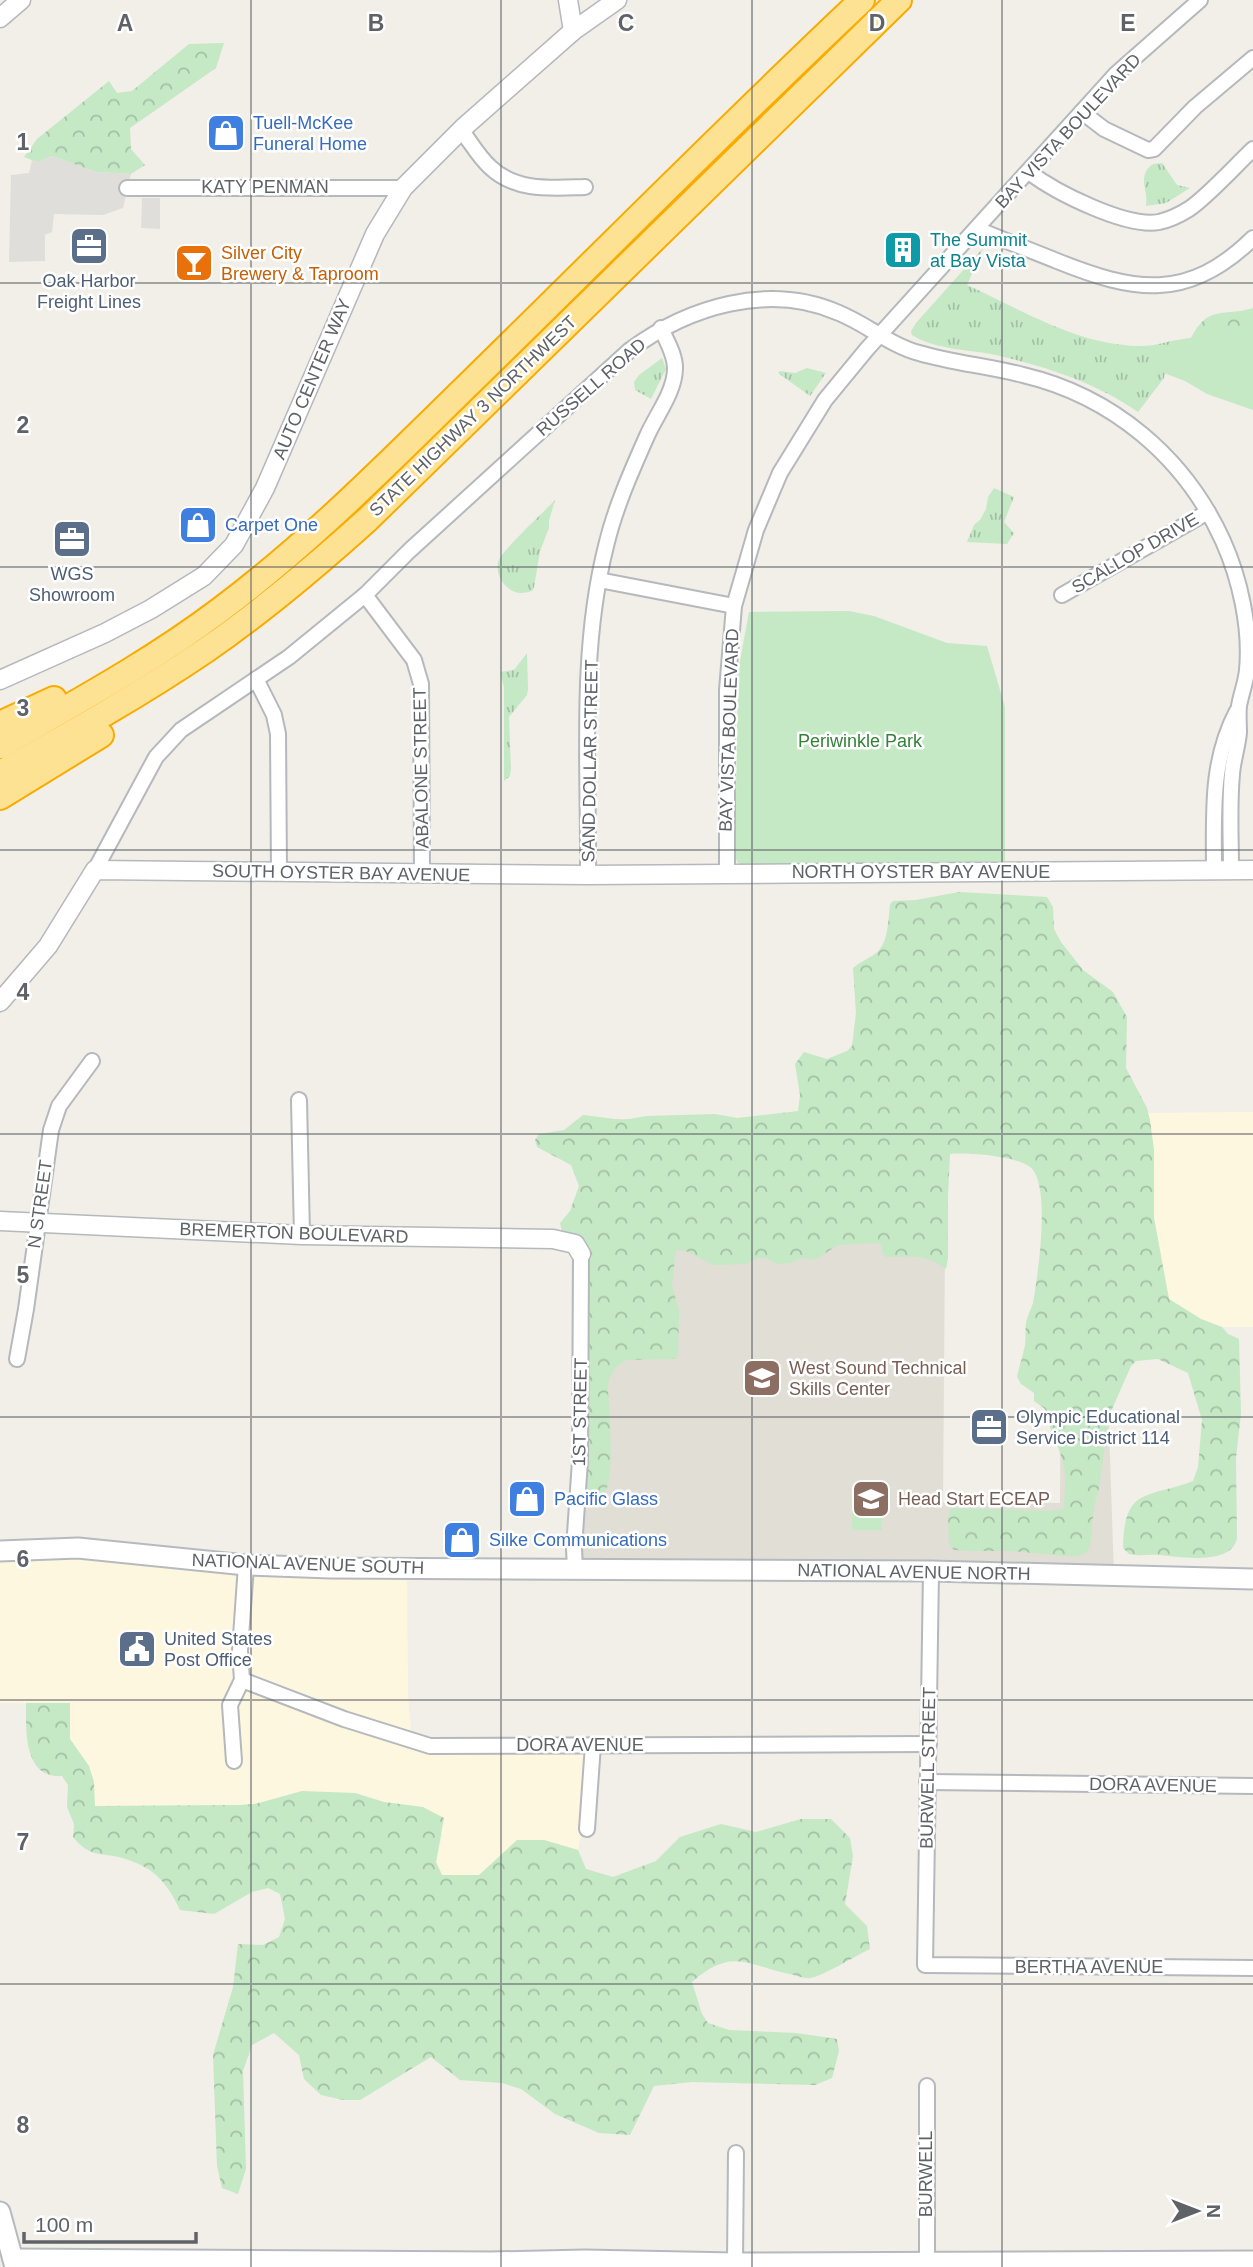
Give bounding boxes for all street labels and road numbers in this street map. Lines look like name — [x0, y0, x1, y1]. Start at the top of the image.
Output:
street label: BAY VISTA BOULEVARD — [991, 50, 1145, 212]
street label: KATY PENMAN — [201, 177, 329, 197]
street label: AUTO CENTER WAY — [269, 296, 355, 462]
street label: STATE HIGHWAY 3 NORTHWEST — [365, 312, 581, 520]
street label: RUSSELL ROAD — [532, 334, 650, 440]
street label: SCALLOP DRIVE — [1068, 509, 1202, 597]
street label: BAY VISTA BOULEVARD — [715, 628, 743, 832]
street label: SAND DOLLAR STREET — [578, 659, 602, 863]
street label: ABALONE STREET — [410, 687, 432, 849]
street label: SOUTH OYSTER BAY AVENUE — [212, 861, 470, 885]
street label: NORTH OYSTER BAY AVENUE — [792, 862, 1050, 882]
street label: N STREET — [24, 1159, 56, 1249]
street label: BREMERTON BOULEVARD — [179, 1219, 409, 1247]
street label: 1ST STREET — [569, 1357, 591, 1467]
street label: NATIONAL AVENUE SOUTH — [191, 1550, 425, 1578]
street label: NATIONAL AVENUE NORTH — [797, 1560, 1031, 1584]
street label: BURWELL STREET — [917, 1687, 939, 1849]
street label: DORA AVENUE — [516, 1735, 644, 1755]
street label: DORA AVENUE — [1089, 1774, 1217, 1796]
street label: BERTHA AVENUE — [1015, 1957, 1163, 1977]
street label: BURWELL — [916, 2131, 936, 2217]

